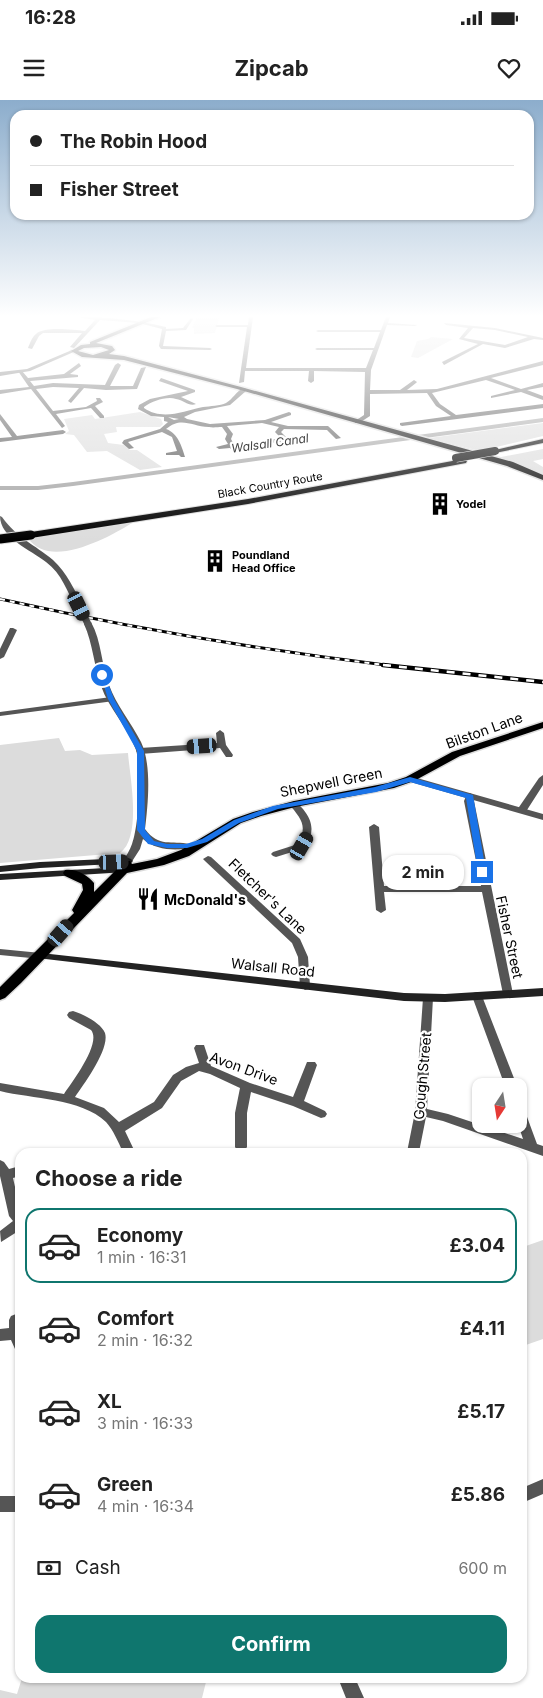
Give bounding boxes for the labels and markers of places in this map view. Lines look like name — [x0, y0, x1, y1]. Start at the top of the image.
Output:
building icon: Yodel — [427, 491, 453, 517]
place label: Yodel — [456, 497, 486, 511]
building icon: Poundland Head Office — [202, 548, 228, 574]
place label: Poundland Head Office — [232, 548, 296, 575]
restaurant icon: McDonald's — [135, 886, 161, 912]
place label: McDonald's — [164, 891, 246, 908]

